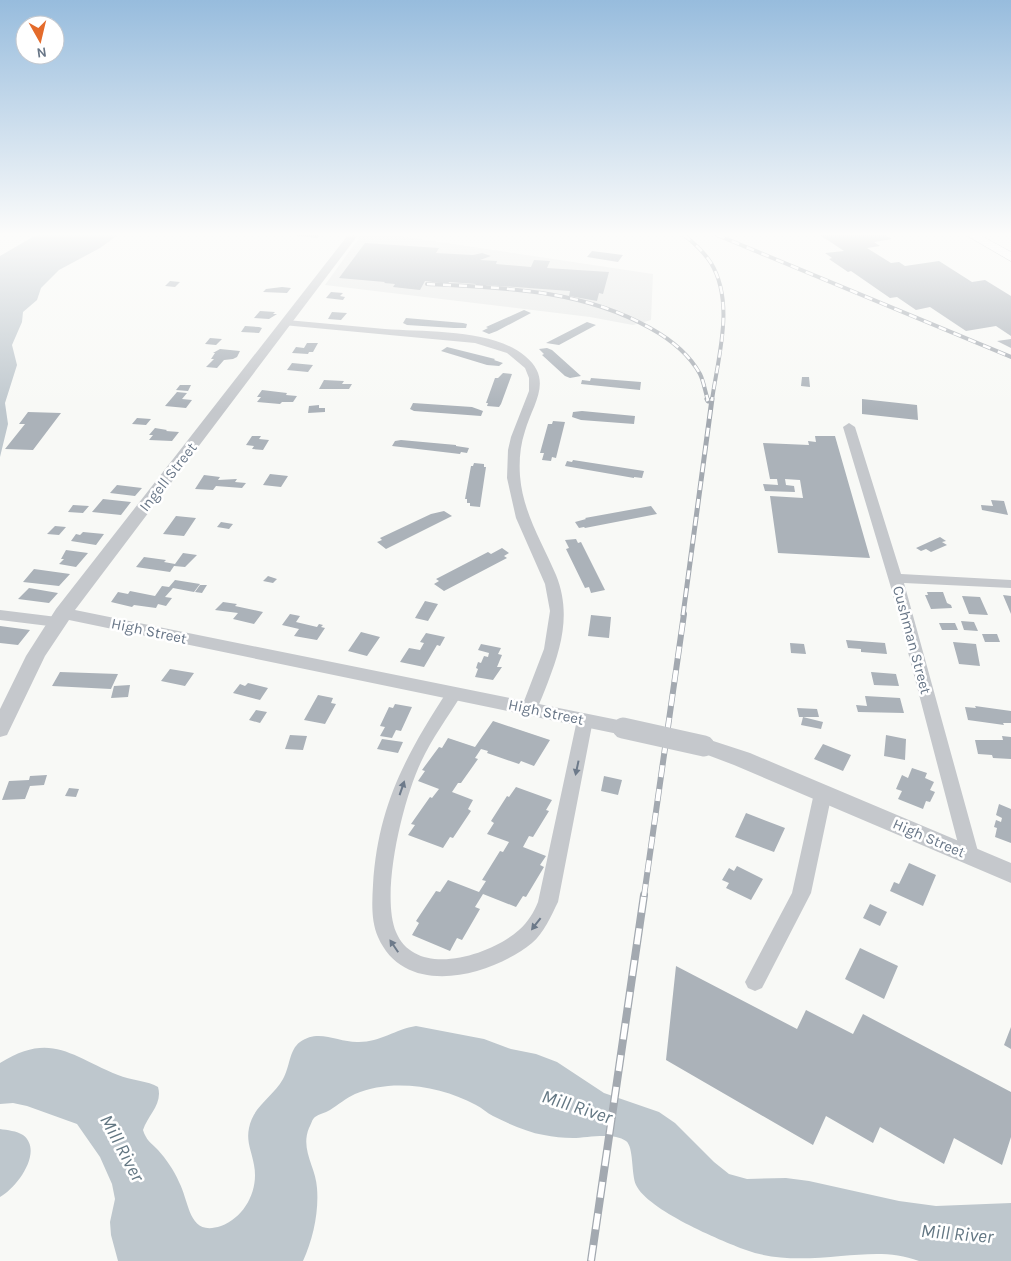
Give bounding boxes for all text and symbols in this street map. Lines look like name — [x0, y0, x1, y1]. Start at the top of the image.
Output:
north arrow — [15, 15, 65, 65]
text: N — [36, 43, 48, 61]
street label: Ingell Street — [135, 439, 201, 515]
street label: Cushman Street — [889, 584, 935, 696]
street label: High Street — [110, 614, 189, 648]
street label: High Street — [507, 695, 586, 729]
one-way arrow — [572, 761, 580, 777]
one-way arrow — [399, 781, 406, 796]
street label: High Street — [890, 815, 968, 861]
one-way arrow — [530, 918, 541, 931]
one-way arrow — [389, 939, 398, 953]
water label: Mill River — [539, 1085, 616, 1129]
water label: Mill River — [95, 1111, 149, 1187]
water label: Mill River — [920, 1220, 996, 1248]

